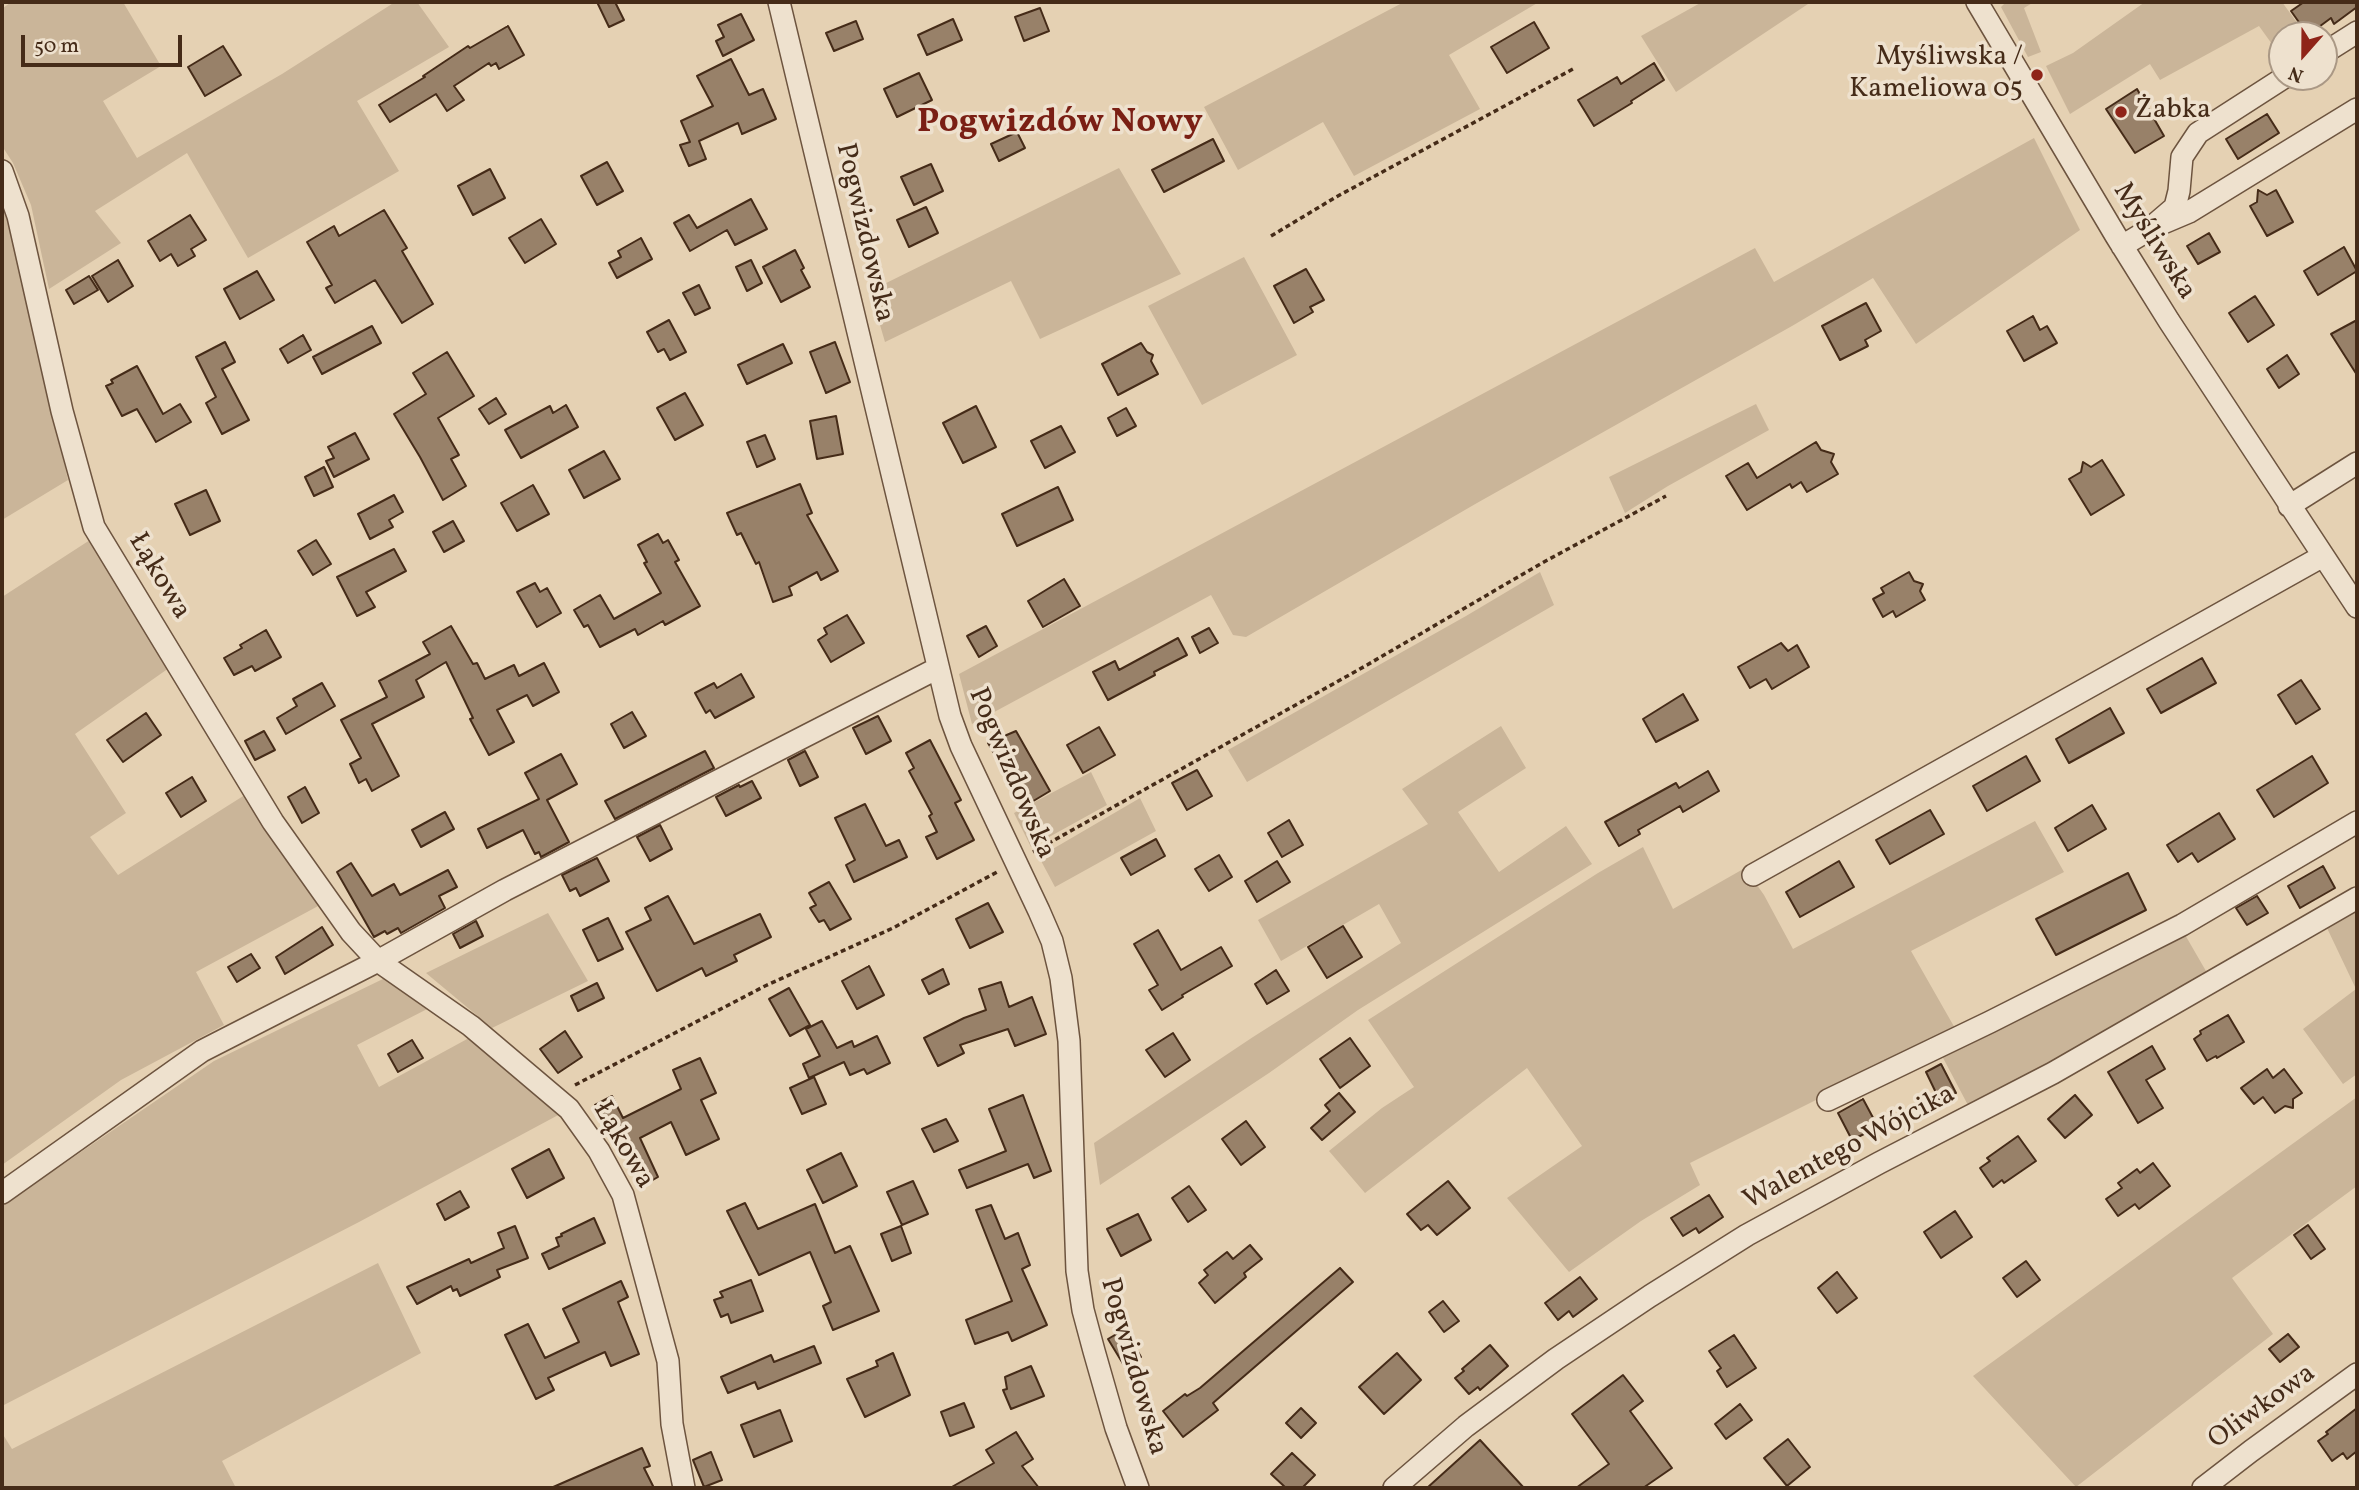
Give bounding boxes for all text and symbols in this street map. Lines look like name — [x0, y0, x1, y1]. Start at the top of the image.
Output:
scale bar — [24, 21, 186, 65]
north arrow — [2268, 21, 2338, 91]
text: 50 m — [34, 32, 79, 61]
place label: Myśliwska / Kameliowa 05 — [1849, 42, 2023, 108]
text: N — [2285, 59, 2307, 88]
marker: Myśliwska / Kameliowa 05 — [2029, 67, 2045, 83]
place label: Żabka — [2135, 95, 2211, 129]
district label: Pogwizdów Nowy — [917, 104, 1203, 146]
marker: Żabka — [2113, 104, 2129, 120]
street label: Pogwizdowska — [826, 140, 900, 326]
street label: Myśliwska — [2104, 177, 2202, 307]
street label: Łąkowa — [119, 528, 197, 626]
street label: Pogwizdowska — [959, 684, 1061, 864]
street label: Walentego Wójcika — [1738, 1079, 1962, 1219]
street label: Łąkowa — [584, 1097, 660, 1195]
street label: Pogwizdowska — [1091, 1275, 1173, 1459]
street label: Oliwkowa — [2203, 1358, 2323, 1458]

